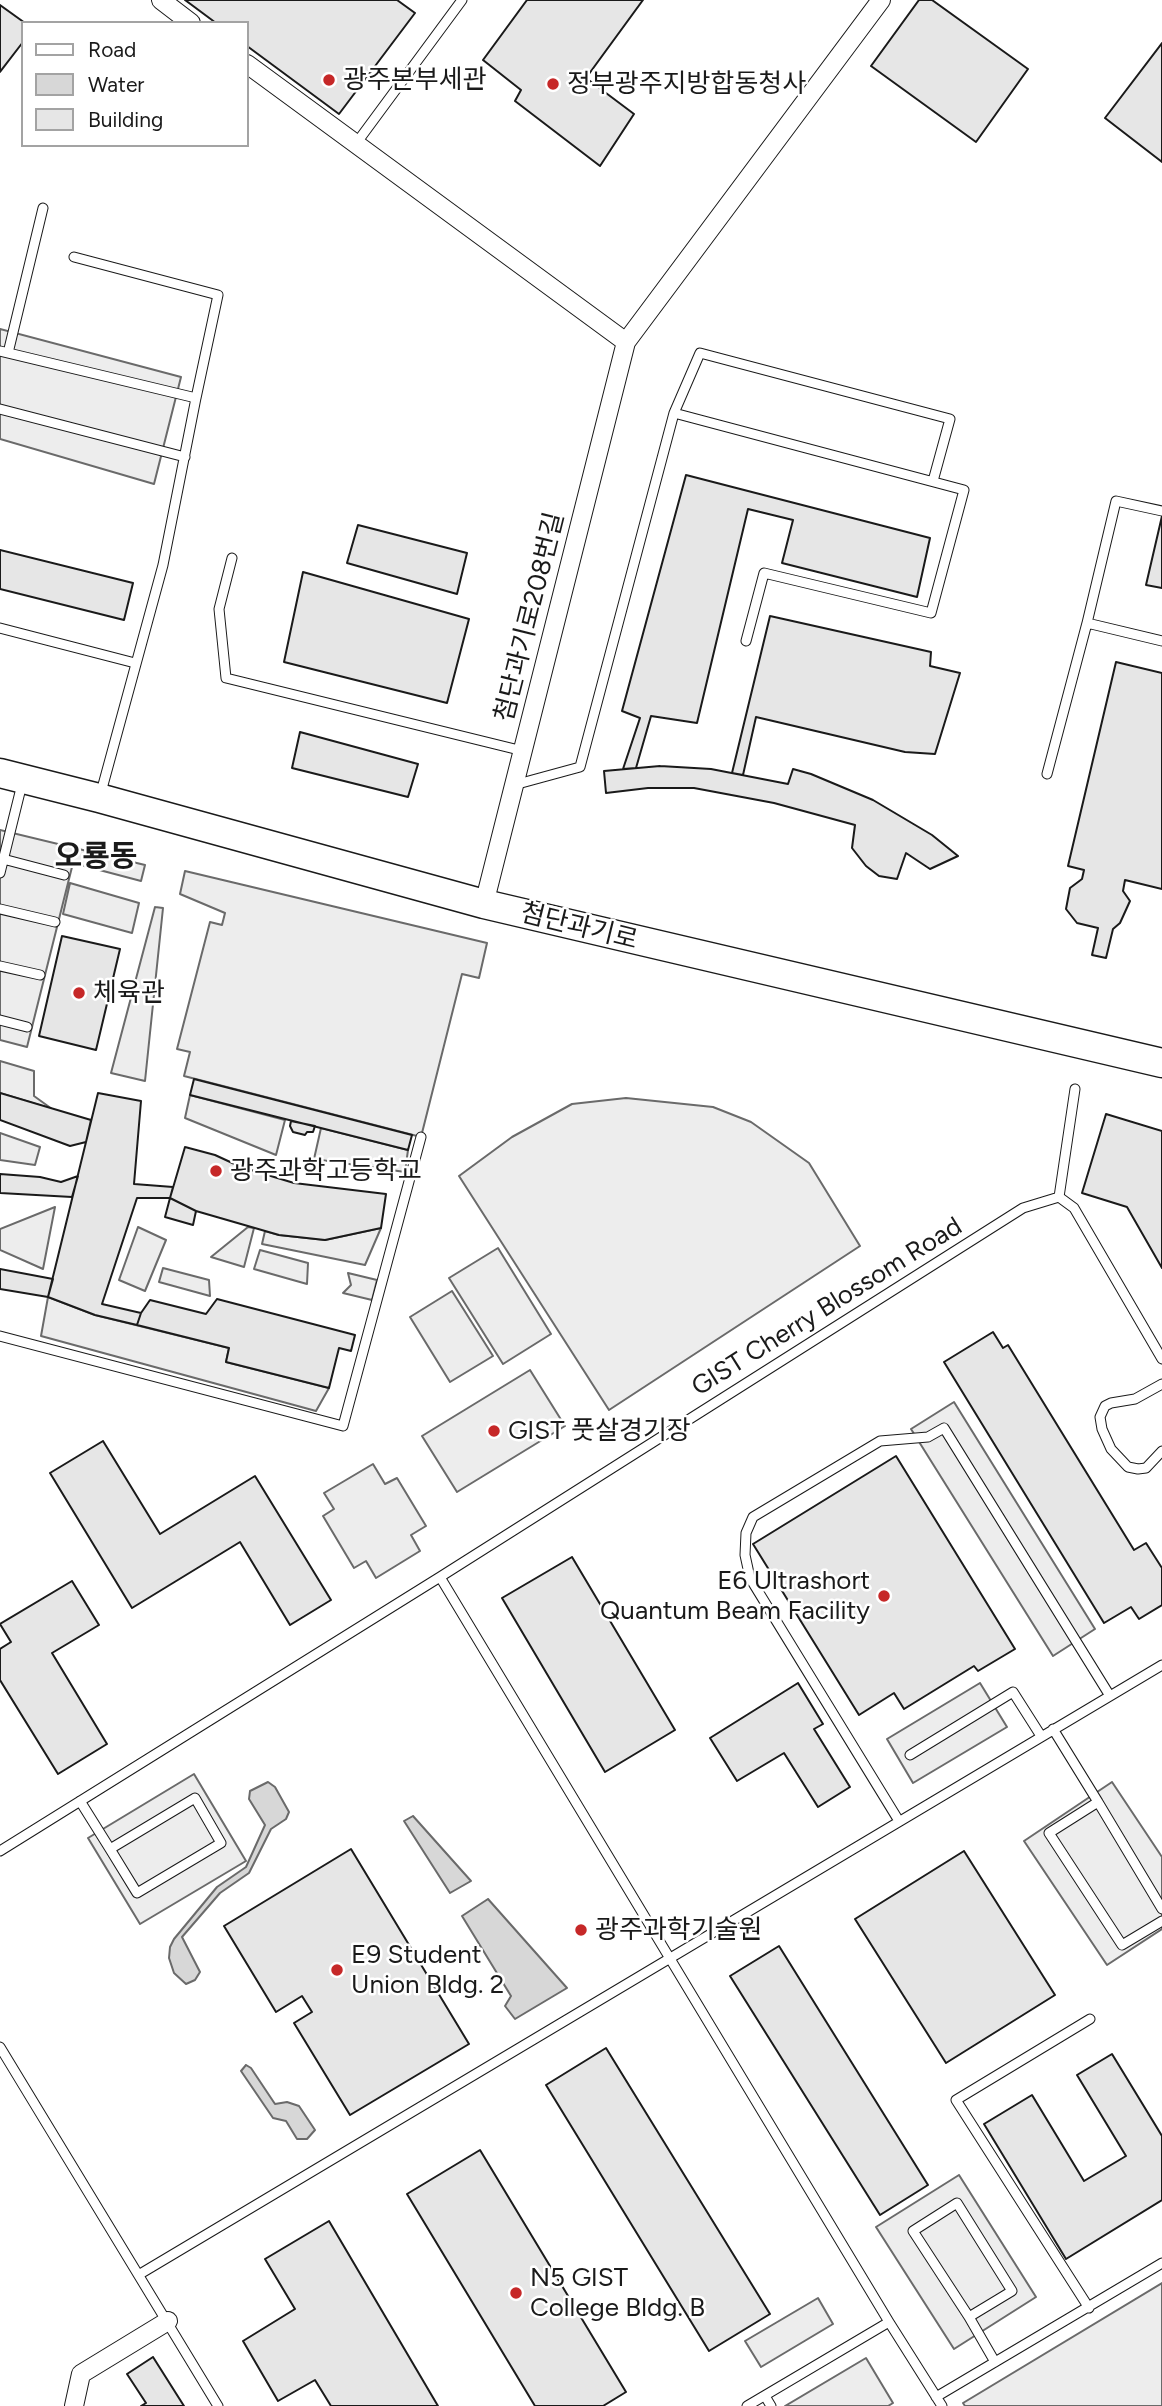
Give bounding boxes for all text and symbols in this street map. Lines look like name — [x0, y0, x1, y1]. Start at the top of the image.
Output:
legend — [21, 21, 248, 147]
text: Road — [88, 37, 136, 62]
place label: 광주본부세관 — [343, 64, 487, 96]
place label: 정부광주지방합동청사 — [567, 68, 806, 100]
text: Water — [88, 72, 144, 97]
marker: 광주본부세관 — [321, 72, 337, 88]
marker: 정부광주지방합동청사 — [545, 76, 561, 92]
text: Building — [88, 107, 163, 132]
street label: 첨단과기로208번길 — [489, 509, 571, 725]
district label: 오룡동 — [55, 839, 137, 875]
street label: 첨단과기로 — [517, 897, 641, 957]
place label: 체육관 — [93, 977, 165, 1009]
marker: 체육관 — [71, 985, 87, 1001]
place label: 광주과학고등학교 — [230, 1155, 421, 1187]
marker: 광주과학고등학교 — [208, 1163, 224, 1179]
street label: GIST Cherry Blossom Road — [686, 1211, 968, 1403]
place label: GIST 풋살경기장 — [508, 1415, 691, 1447]
marker: GIST 풋살경기장 — [486, 1423, 502, 1439]
place label: E6 Ultrashort Quantum Beam Facility — [600, 1565, 870, 1626]
marker: E6 Ultrashort Quantum Beam Facility — [876, 1588, 892, 1604]
place label: 광주과학기술원 — [595, 1914, 762, 1946]
marker: 광주과학기술원 — [573, 1922, 589, 1938]
place label: E9 Student Union Bldg. 2 — [351, 1939, 504, 2000]
marker: E9 Student Union Bldg. 2 — [329, 1962, 345, 1978]
place label: N5 GIST College Bldg. B — [530, 2262, 705, 2324]
marker: N5 GIST College Bldg. B — [508, 2285, 524, 2301]

